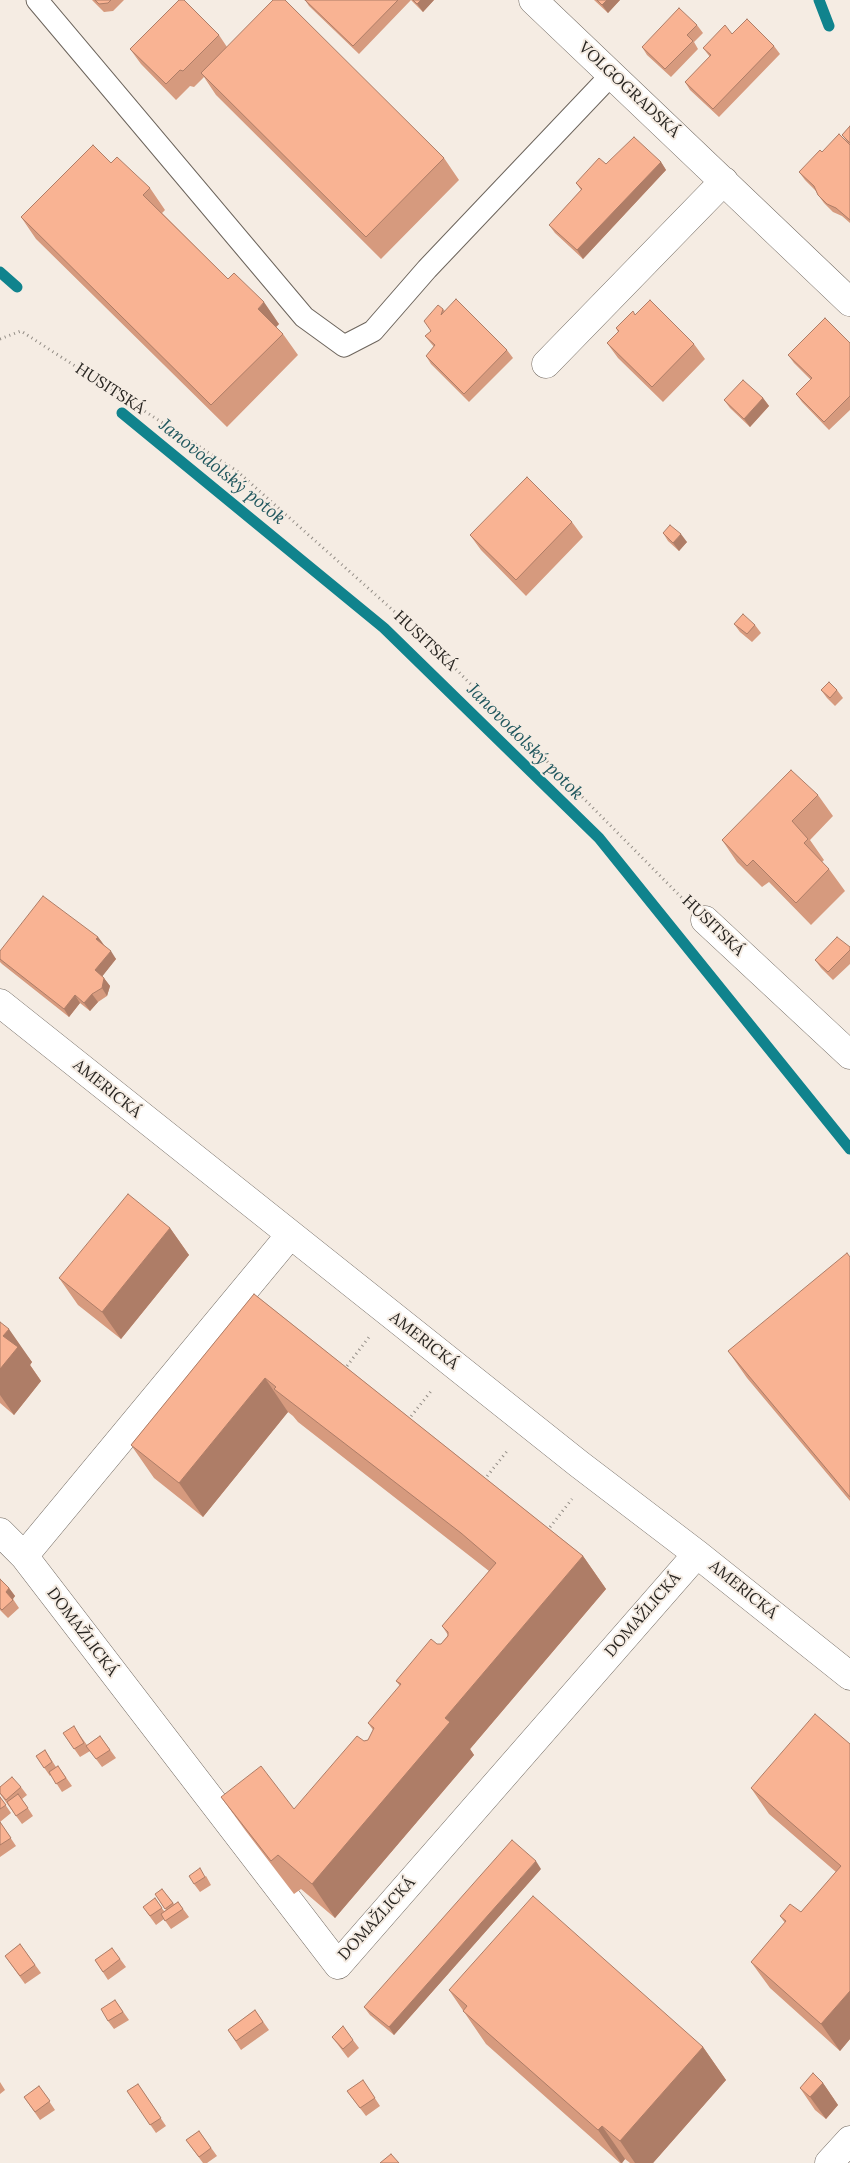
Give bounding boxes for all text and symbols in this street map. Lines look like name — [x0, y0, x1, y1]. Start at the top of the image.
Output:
street label: VOLGOGRADSKÁ — [574, 38, 684, 142]
street label: HUSITSKÁ — [72, 359, 148, 419]
water label: Janovodolský potok — [155, 415, 289, 529]
street label: HUSITSKÁ — [389, 607, 461, 675]
water label: Janovodolský potok — [462, 679, 588, 805]
street label: HUSITSKÁ — [678, 892, 748, 960]
street label: AMERICKÁ — [69, 1056, 145, 1122]
street label: AMERICKÁ — [386, 1308, 462, 1374]
street label: AMERICKÁ — [705, 1557, 781, 1623]
street label: DOMAŽLICKÁ — [601, 1569, 685, 1661]
street label: DOMAŽLICKÁ — [43, 1584, 121, 1680]
street label: DOMAŽLICKÁ — [334, 1873, 420, 1965]

